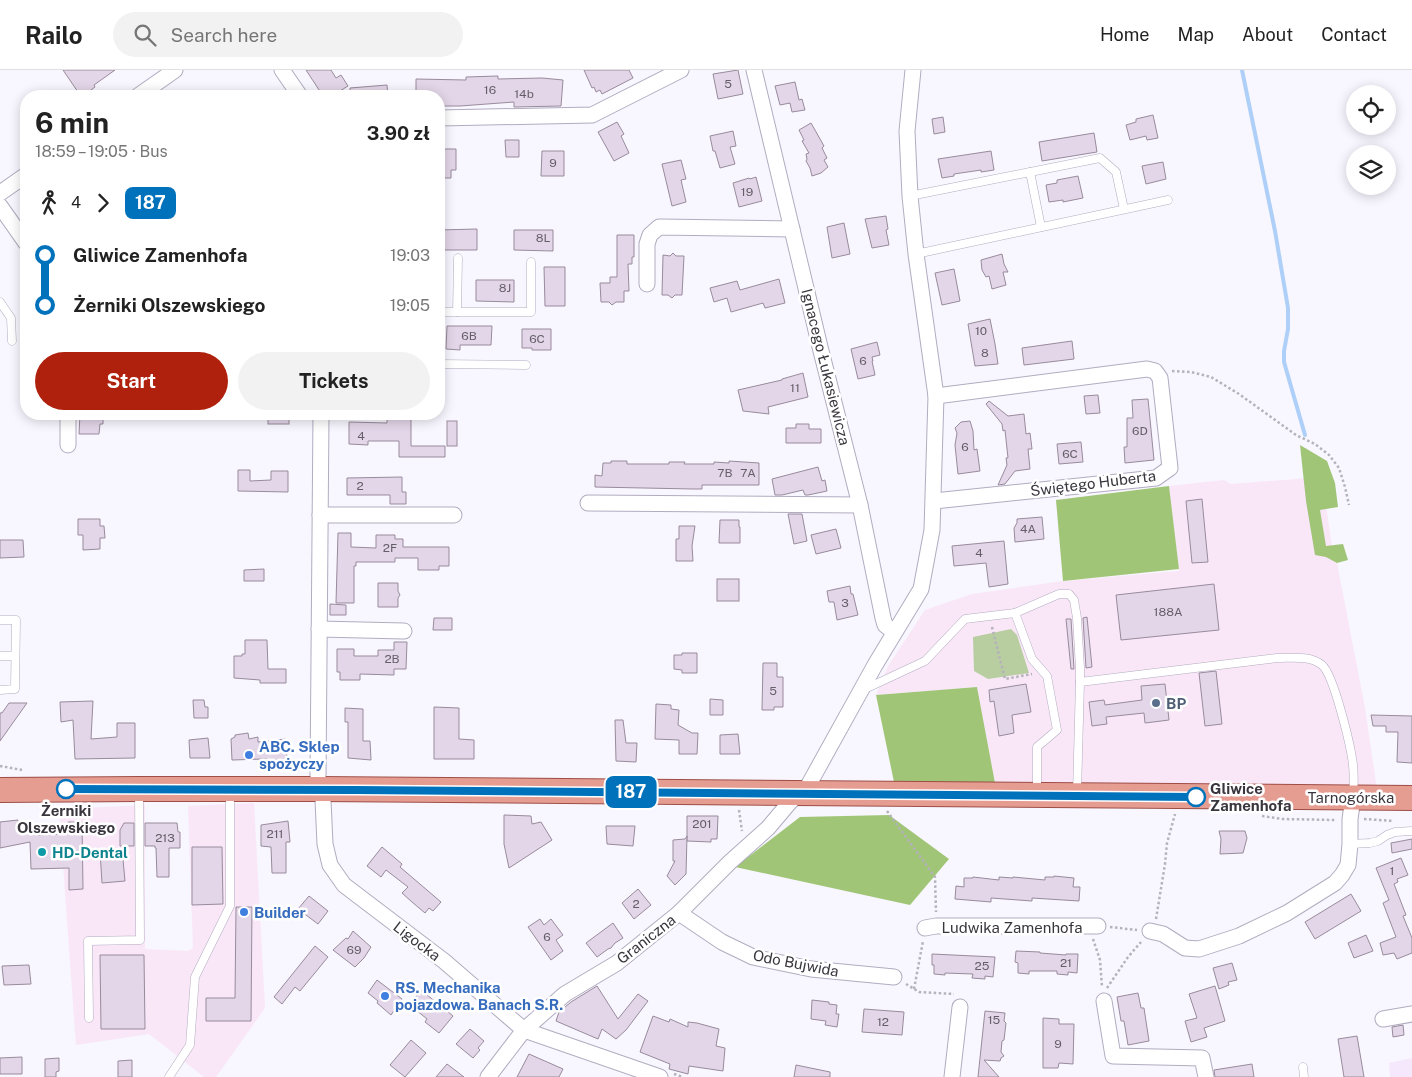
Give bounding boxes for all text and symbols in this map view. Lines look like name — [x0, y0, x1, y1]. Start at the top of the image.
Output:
search box — [113, 12, 463, 57]
text: Railo — [25, 21, 83, 49]
icon: search — [131, 21, 159, 49]
text: Search here — [171, 24, 277, 46]
text: Home — [1100, 24, 1150, 45]
text: Map — [1178, 24, 1214, 45]
text: About — [1242, 24, 1293, 45]
text: Contact — [1321, 24, 1387, 45]
house number: 5 — [724, 77, 732, 91]
house number: 16 — [484, 83, 496, 97]
map controls — [1346, 85, 1396, 195]
button: locate — [1346, 85, 1396, 135]
house number: 14b — [514, 87, 534, 101]
text: 6 min — [35, 106, 109, 139]
text: 3.90 zł — [367, 122, 430, 144]
text: 18:59 – 19:05 · Bus — [35, 142, 168, 161]
button: layers — [1346, 145, 1396, 195]
house number: 9 — [549, 156, 557, 170]
house number: 19 — [741, 185, 753, 199]
icon: walk — [35, 189, 63, 217]
icon: forward — [89, 189, 117, 217]
text: 187 — [135, 192, 166, 213]
text: 4 — [71, 193, 81, 212]
house number: 8L — [536, 231, 550, 245]
text: Gliwice Zamenhofa — [73, 244, 248, 266]
text: 19:03 — [390, 246, 430, 265]
house number: 8J — [499, 281, 511, 295]
street label: Ignacego Łukasiewicza — [798, 287, 854, 447]
text: Żerniki Olszewskiego — [73, 294, 265, 316]
text: 19:05 — [390, 296, 430, 315]
house number: 10 — [975, 324, 987, 338]
house number: 6B — [461, 329, 477, 343]
house number: 6C — [529, 332, 545, 346]
house number: 8 — [981, 346, 989, 360]
button: Start — [35, 352, 228, 410]
button: Tickets — [238, 352, 430, 410]
house number: 6 — [859, 354, 867, 368]
house number: 11 — [790, 381, 800, 395]
house number: 6D — [1132, 424, 1148, 438]
house number: 4 — [357, 429, 365, 443]
house number: 6 — [961, 440, 969, 454]
house number: 6C — [1062, 447, 1078, 461]
house number: 7B — [717, 466, 733, 480]
house number: 7A — [740, 466, 756, 480]
street label: Świętego Huberta — [1029, 466, 1157, 499]
house number: 2 — [356, 479, 364, 493]
house number: 4A — [1020, 522, 1037, 536]
house number: 2F — [383, 541, 397, 555]
house number: 4 — [975, 546, 983, 560]
house number: 3 — [841, 596, 849, 610]
house number: 188A — [1154, 605, 1183, 619]
house number: 2B — [384, 652, 400, 666]
house number: 5 — [769, 684, 777, 698]
place label: BP — [1166, 695, 1186, 712]
marker: BP — [1150, 697, 1162, 709]
place label: ABC. Sklep spożyczy — [259, 738, 340, 772]
marker: ABC. Sklep spożyczy — [243, 749, 255, 761]
line badge: 187 — [602, 776, 660, 808]
marker: Żerniki Olszewskiego — [56, 779, 76, 799]
place label: Gliwice Zamenhofa — [1210, 780, 1292, 814]
text: 187 — [616, 781, 646, 802]
marker: Gliwice Zamenhofa — [1186, 787, 1206, 807]
street label: Tarnogórska — [1308, 789, 1394, 806]
place label: Żerniki Olszewskiego — [17, 802, 115, 836]
house number: 201 — [692, 817, 712, 831]
house number: 211 — [267, 827, 283, 841]
house number: 213 — [155, 831, 175, 845]
place label: HD-Dental — [52, 844, 128, 861]
marker: HD-Dental — [36, 846, 48, 858]
house number: 1 — [1390, 864, 1394, 878]
house number: 2 — [632, 897, 640, 911]
place label: Builder — [254, 904, 306, 921]
marker: Builder — [238, 906, 250, 918]
street label: Graniczna — [613, 911, 679, 967]
street label: Ligocka — [390, 918, 444, 964]
street label: Ludwika Zamenhofa — [941, 919, 1083, 936]
house number: 6 — [543, 930, 551, 944]
house number: 69 — [347, 943, 361, 957]
street label: Odo Bujwida — [752, 946, 840, 980]
house number: 21 — [1060, 956, 1072, 970]
house number: 25 — [975, 959, 990, 973]
place label: RS. Mechanika pojazdowa. Banach S.R. — [395, 979, 563, 1013]
marker: RS. Mechanika pojazdowa. Banach S.R. — [379, 990, 391, 1002]
house number: 15 — [988, 1013, 1001, 1027]
house number: 12 — [877, 1015, 889, 1029]
house number: 9 — [1054, 1037, 1062, 1051]

